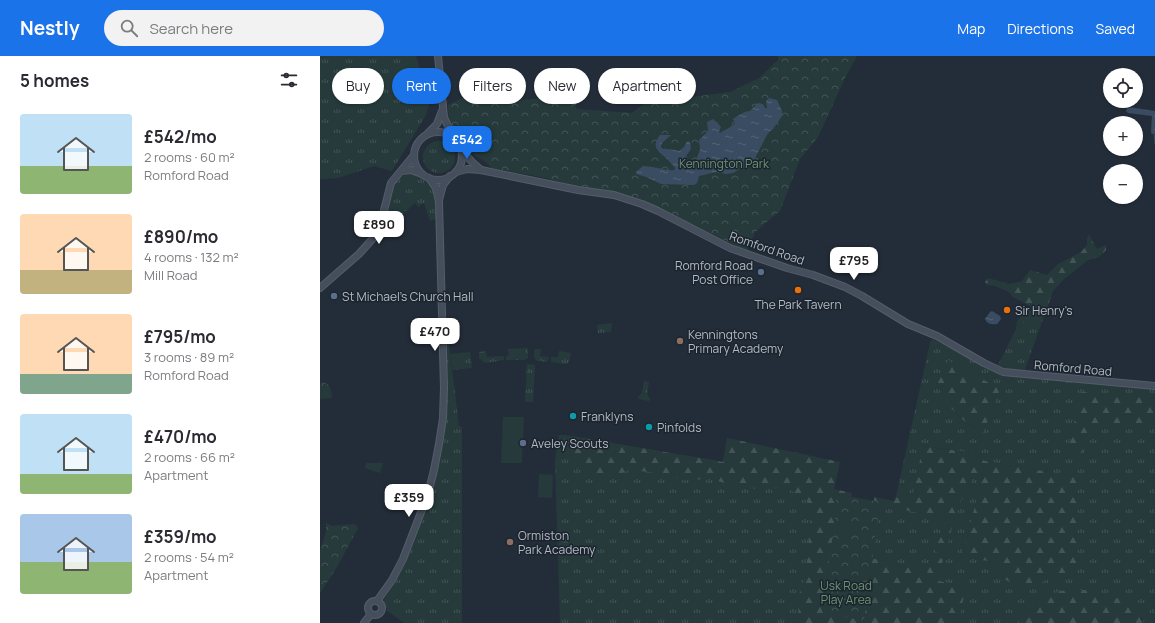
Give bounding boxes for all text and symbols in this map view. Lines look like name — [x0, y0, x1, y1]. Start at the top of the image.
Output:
search box — [104, 10, 384, 46]
text: Nestly — [20, 15, 80, 41]
icon: search — [118, 17, 140, 39]
text: Search here — [150, 18, 233, 39]
text: Map — [957, 19, 985, 38]
text: Directions — [1007, 19, 1074, 38]
text: Saved — [1096, 19, 1135, 38]
chip: Buy — [332, 68, 384, 104]
chip: Rent — [392, 68, 451, 104]
chip: Filters — [459, 68, 526, 104]
chip: New — [534, 68, 590, 104]
chip: Apartment — [598, 68, 696, 104]
map controls — [1103, 68, 1143, 204]
button: locate — [1103, 68, 1143, 108]
text: 5 homes — [20, 69, 89, 92]
icon: filters — [278, 69, 300, 91]
button: + — [1103, 116, 1143, 156]
text: £542/mo — [144, 125, 217, 148]
pin: £542 — [443, 126, 491, 160]
icon: home — [52, 130, 100, 178]
text: £542 — [452, 130, 482, 148]
text: 2 rooms · 60 m² — [144, 148, 235, 166]
park label: Kennington Park — [679, 155, 770, 172]
button: − — [1103, 164, 1143, 204]
text: Romford Road — [144, 166, 229, 184]
pin: £890 — [355, 211, 403, 245]
text: £890 — [363, 215, 395, 233]
text: £890/mo — [144, 225, 218, 248]
street label: Romford Road — [727, 227, 807, 269]
icon: home — [52, 230, 100, 278]
pin: £795 — [830, 247, 878, 281]
text: 4 rooms · 132 m² — [144, 248, 239, 266]
text: £795 — [839, 251, 869, 269]
place label: Romford Road Post Office — [675, 257, 753, 288]
text: Mill Road — [144, 266, 197, 284]
marker: Romford Road Post Office — [756, 267, 766, 277]
marker: The Park Tavern — [793, 285, 803, 295]
place label: St Michael's Church Hall — [342, 288, 474, 305]
marker: St Michael's Church Hall — [329, 291, 339, 301]
place label: The Park Tavern — [754, 296, 842, 313]
place label: Sir Henry's — [1015, 302, 1073, 319]
marker: Sir Henry's — [1002, 305, 1012, 315]
pin: £470 — [411, 318, 459, 352]
text: £470 — [420, 322, 450, 340]
text: £795/mo — [144, 325, 216, 348]
place label: Kenningtons Primary Academy — [688, 326, 784, 357]
icon: home — [52, 330, 100, 378]
marker: Kenningtons Primary Academy — [675, 336, 685, 346]
text: 3 rooms · 89 m² — [144, 348, 234, 366]
street label: Romford Road — [1033, 356, 1113, 380]
text: Romford Road — [144, 366, 229, 384]
place label: Franklyns — [581, 408, 633, 425]
marker: Franklyns — [568, 411, 578, 421]
place label: Pinfolds — [657, 419, 702, 436]
marker: Pinfolds — [644, 422, 654, 432]
text: £470/mo — [144, 425, 217, 448]
icon: home — [52, 430, 100, 478]
place label: Aveley Scouts — [531, 435, 609, 452]
marker: Aveley Scouts — [518, 438, 528, 448]
text: 2 rooms · 66 m² — [144, 448, 235, 466]
text: Apartment — [144, 466, 208, 484]
pin: £359 — [385, 484, 433, 518]
text: £359 — [394, 488, 424, 506]
text: £359/mo — [144, 525, 217, 548]
place label: Ormiston Park Academy — [518, 527, 596, 558]
icon: home — [52, 530, 100, 578]
marker: Ormiston Park Academy — [505, 537, 515, 547]
text: 2 rooms · 54 m² — [144, 548, 234, 566]
text: Apartment — [144, 566, 208, 584]
park label: Usk Road Play Area — [820, 577, 872, 608]

